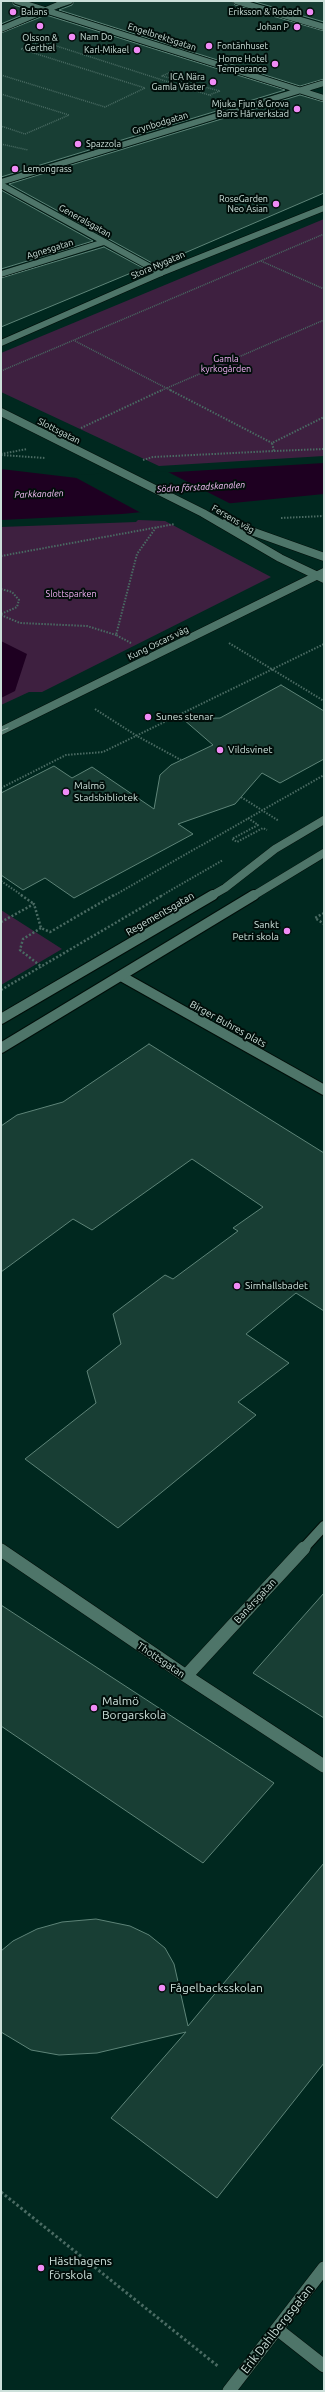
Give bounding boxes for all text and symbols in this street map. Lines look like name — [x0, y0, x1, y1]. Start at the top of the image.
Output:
marker: Balans — [8, 7, 18, 17]
place label: Balans — [21, 7, 47, 17]
place label: Eriksson & Robach — [229, 7, 302, 17]
marker: Eriksson & Robach — [305, 7, 315, 17]
marker: Olsson & Gerthel — [35, 21, 45, 31]
street label: Engelbrektsgatan — [126, 21, 198, 53]
place label: Johan P — [257, 22, 289, 32]
marker: Johan P — [292, 22, 302, 32]
marker: Nam Do — [67, 32, 77, 42]
place label: Nam Do — [80, 32, 112, 42]
place label: Olsson & Gerthel — [22, 33, 58, 54]
marker: Fontänhuset — [204, 41, 214, 51]
place label: Fontänhuset — [217, 41, 268, 51]
place label: Karl-Mikael — [84, 45, 129, 55]
marker: Karl-Mikael — [132, 45, 142, 55]
place label: Home Hotel Temperance — [217, 54, 267, 75]
marker: Home Hotel Temperance — [270, 59, 280, 69]
place label: ICA Nära Gamla Väster — [152, 72, 205, 93]
marker: ICA Nära Gamla Väster — [208, 77, 218, 87]
place label: Mjuka Fjun & Grova Barrs Hårverkstad — [212, 99, 289, 120]
marker: Mjuka Fjun & Grova Barrs Hårverkstad — [292, 104, 302, 114]
street label: Grynbodgatan — [131, 109, 189, 137]
marker: Spazzola — [73, 139, 83, 149]
place label: Spazzola — [86, 139, 121, 149]
marker: Lemongrass — [10, 164, 20, 174]
place label: Lemongrass — [23, 164, 72, 174]
place label: RoseGarden Neo Asian — [219, 194, 268, 215]
marker: RoseGarden Neo Asian — [271, 199, 281, 209]
street label: Generalsgatan — [57, 202, 113, 240]
street label: Agnesgatan — [25, 237, 75, 261]
street label: Stora Nygatan — [129, 249, 187, 281]
park label: Gamla kyrkogården — [201, 354, 251, 375]
street label: Slottsgatan — [36, 416, 82, 446]
water label: Södra förstadskanalen — [157, 479, 245, 495]
water label: Parkkanalen — [14, 488, 64, 500]
street label: Fersens väg — [210, 503, 256, 535]
park label: Slottsparken — [45, 589, 97, 599]
street label: Kung Oscars väg — [126, 624, 190, 662]
place label: Sunes stenar — [156, 711, 213, 723]
marker: Sunes stenar — [143, 712, 153, 722]
place label: Vildsvinet — [228, 744, 272, 756]
marker: Vildsvinet — [215, 745, 225, 755]
place label: Malmö Stadsbibliotek — [74, 780, 138, 804]
marker: Malmö Stadsbibliotek — [61, 787, 71, 797]
street label: Regementsgatan — [124, 890, 196, 938]
place label: Sankt Petri skola — [232, 919, 279, 942]
marker: Sankt Petri skola — [282, 926, 292, 936]
street label: Birger Buhres plats — [188, 998, 268, 1050]
place label: Simhallsbadet — [245, 1280, 308, 1292]
marker: Simhallsbadet — [232, 1281, 242, 1291]
street label: Banérsgatan — [231, 1576, 279, 1626]
street label: Thottsgatan — [135, 1640, 187, 1680]
place label: Malmö Borgarskola — [102, 1694, 166, 1722]
marker: Malmö Borgarskola — [89, 1703, 99, 1713]
place label: Fågelbacksskolan — [170, 1981, 263, 1995]
marker: Fågelbacksskolan — [157, 1983, 167, 1993]
place label: Hästhagens förskola — [49, 2254, 112, 2282]
marker: Hästhagens förskola — [36, 2263, 46, 2273]
street label: Erik Dahlbergsgatan — [238, 2282, 316, 2376]

